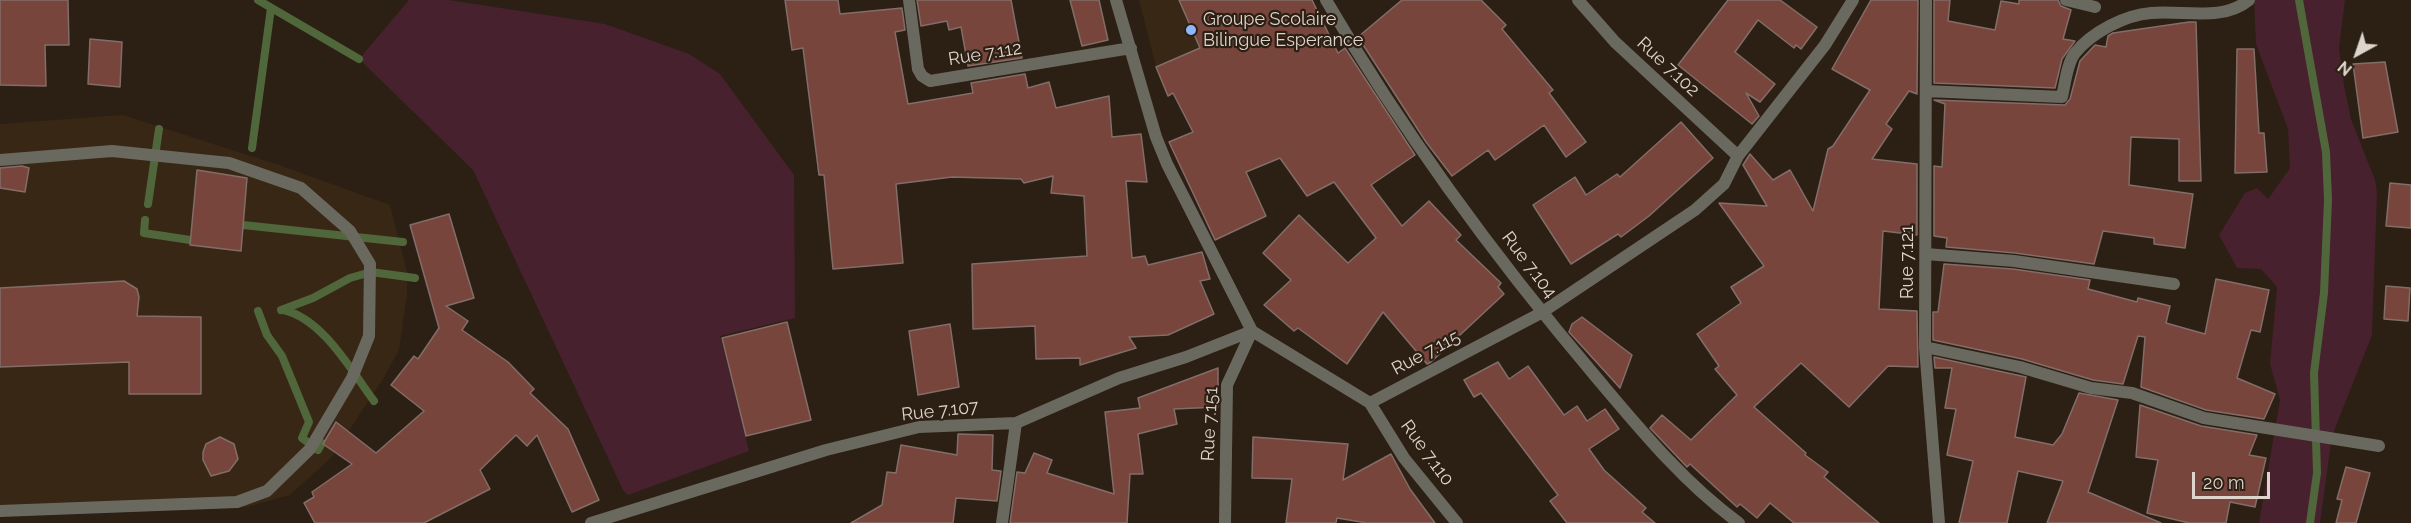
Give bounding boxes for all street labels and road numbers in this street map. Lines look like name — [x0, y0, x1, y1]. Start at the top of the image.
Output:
street label: Rue 7.102 — [1632, 33, 1704, 101]
street label: Rue 7.112 — [947, 38, 1023, 70]
street label: Rue 7.121 — [1897, 225, 1919, 299]
street label: Rue 7.104 — [1497, 227, 1561, 303]
street label: Rue 7.115 — [1388, 326, 1464, 380]
street label: Rue 7.151 — [1197, 386, 1223, 462]
street label: Rue 7.107 — [900, 396, 980, 426]
street label: Rue 7.110 — [1396, 416, 1458, 490]

